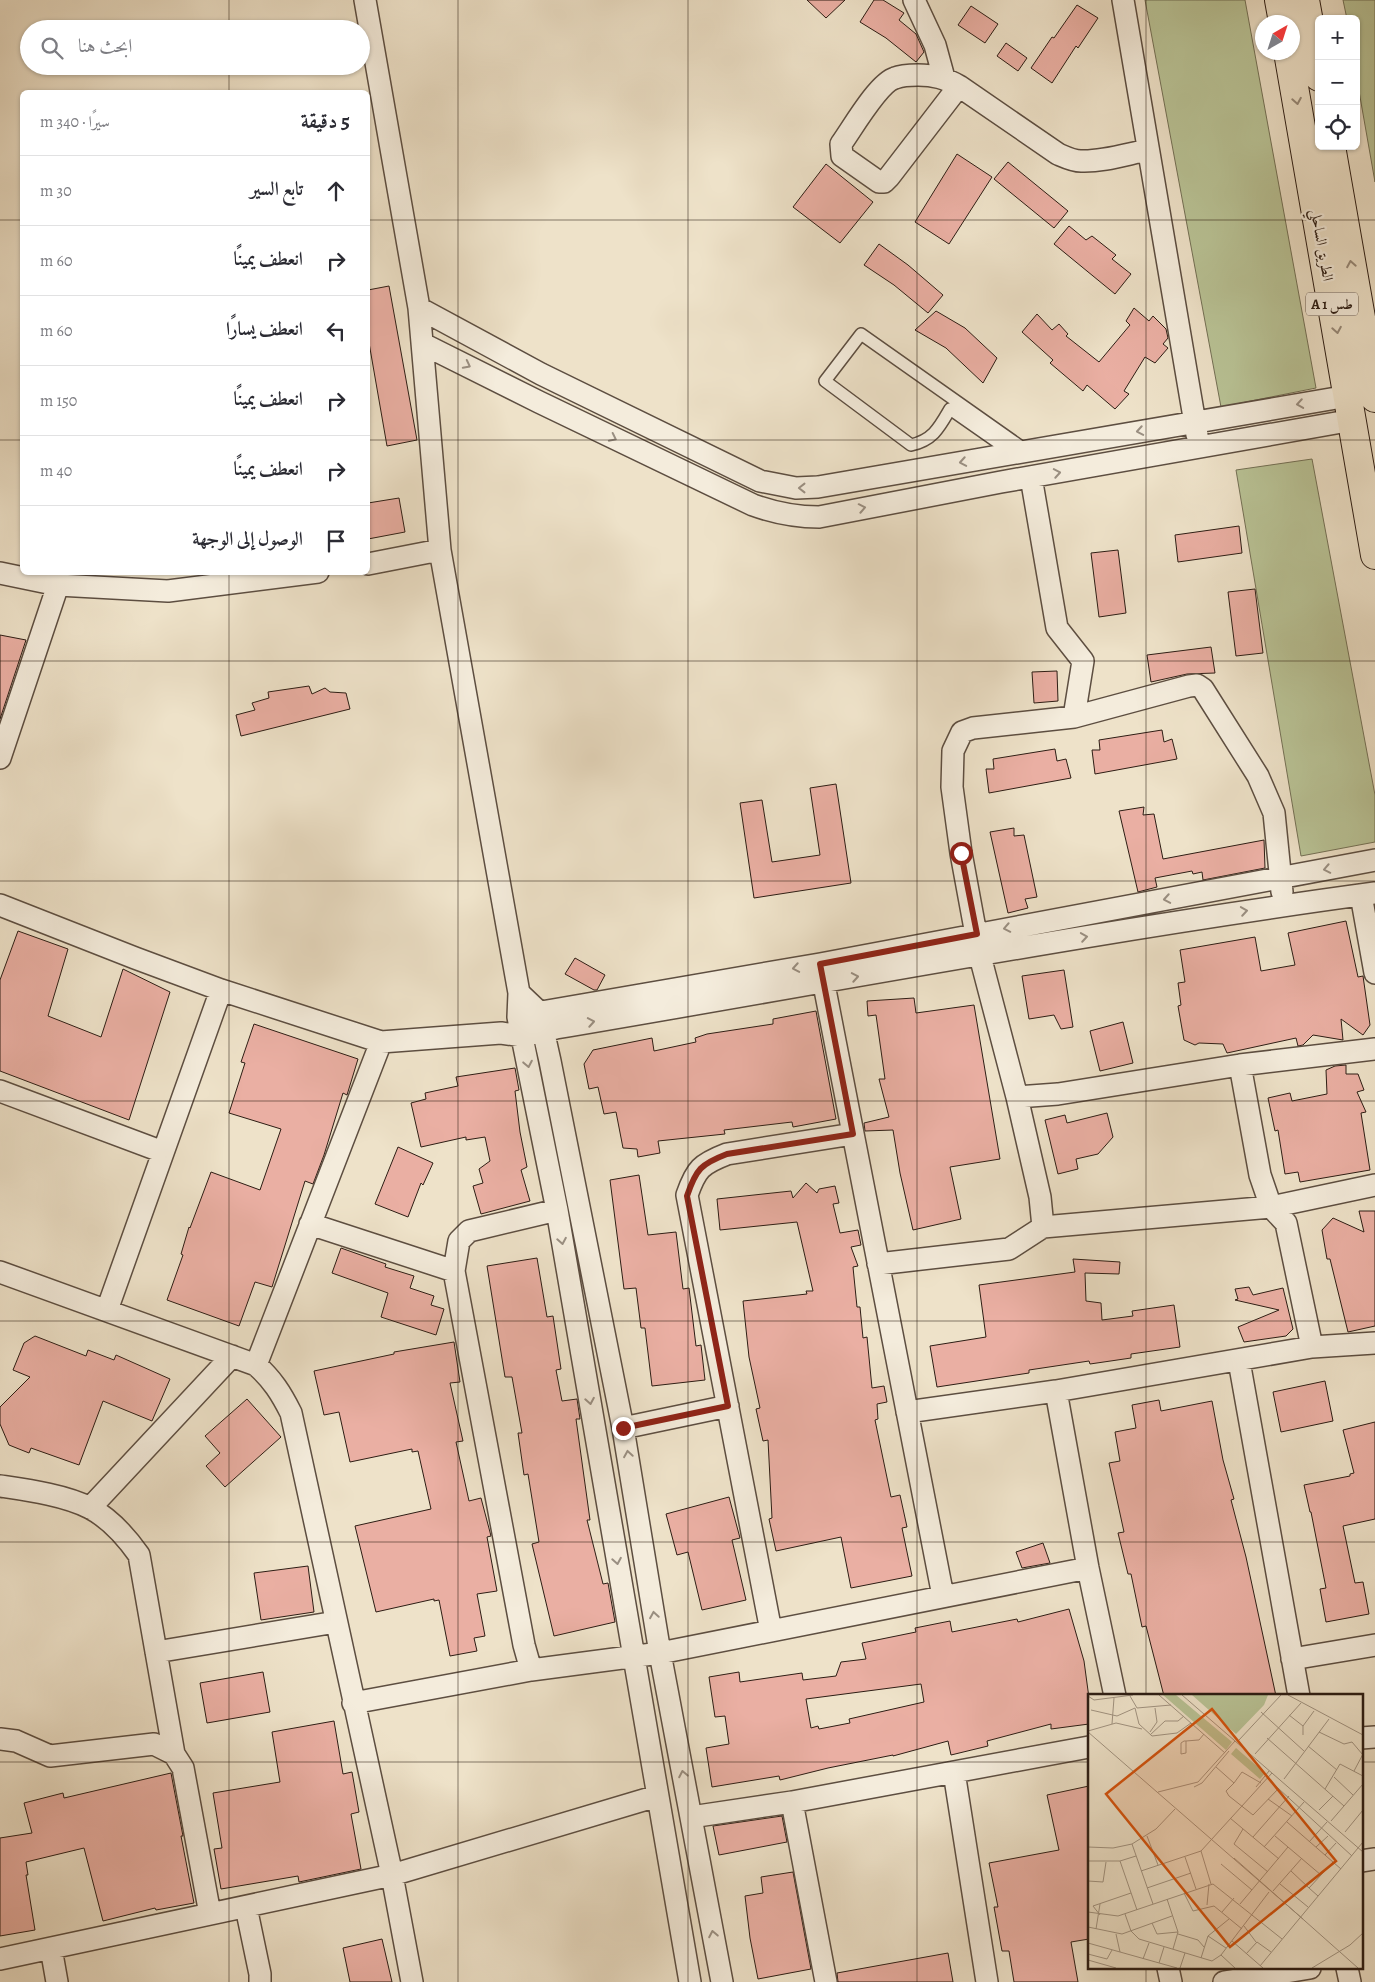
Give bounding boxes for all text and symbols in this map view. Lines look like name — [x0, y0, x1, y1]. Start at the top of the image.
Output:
north arrow — [1255, 15, 1300, 60]
map controls — [1315, 15, 1360, 150]
button: + — [1315, 15, 1360, 60]
search box — [20, 20, 370, 75]
text: ابحث هنا — [78, 33, 132, 59]
icon: search — [38, 34, 66, 62]
button: − — [1315, 60, 1360, 105]
one-way arrow — [1291, 96, 1301, 105]
button: locate — [1315, 105, 1360, 150]
text: 5 دقيقة — [301, 107, 350, 135]
text: سيرًا · 340 m — [40, 111, 110, 133]
text: تابع السير — [250, 176, 303, 202]
icon: ahead — [322, 177, 350, 205]
text: 30 m — [40, 180, 72, 202]
street label: الطريق الساحلي — [1302, 207, 1338, 283]
text: انعطف يمينًا — [233, 246, 303, 272]
icon: right — [322, 247, 350, 275]
text: 60 m — [40, 250, 72, 272]
one-way arrow — [1347, 260, 1357, 268]
road number: A 1 طس — [1306, 292, 1358, 316]
text: انعطف يسارًا — [226, 316, 303, 342]
icon: left — [322, 317, 350, 345]
text: 60 m — [40, 320, 72, 342]
one-way arrow — [1331, 325, 1341, 334]
one-way arrow — [462, 359, 471, 369]
text: انعطف يمينًا — [233, 386, 303, 412]
icon: right — [322, 387, 350, 415]
text: 150 m — [40, 390, 77, 412]
one-way arrow — [1296, 399, 1305, 409]
one-way arrow — [1136, 426, 1144, 436]
one-way arrow — [607, 431, 616, 441]
text: انعطف يمينًا — [233, 456, 303, 482]
icon: right — [322, 457, 350, 485]
one-way arrow — [958, 457, 967, 467]
text: 40 m — [40, 460, 72, 482]
one-way arrow — [1052, 468, 1061, 478]
one-way arrow — [798, 483, 806, 493]
one-way arrow — [858, 504, 867, 514]
text: الوصول إلى الوجهة — [192, 526, 303, 552]
icon: arrive — [322, 527, 350, 555]
route start — [950, 842, 973, 865]
one-way arrow — [1323, 864, 1331, 874]
one-way arrow — [1163, 893, 1172, 903]
one-way arrow — [1240, 907, 1249, 917]
one-way arrow — [1003, 923, 1012, 933]
one-way arrow — [1080, 933, 1088, 943]
one-way arrow — [792, 963, 801, 973]
one-way arrow — [851, 973, 859, 983]
one-way arrow — [587, 1017, 596, 1027]
one-way arrow — [522, 1060, 533, 1069]
one-way arrow — [557, 1237, 567, 1245]
one-way arrow — [584, 1397, 594, 1406]
route end — [612, 1417, 635, 1440]
one-way arrow — [623, 1450, 633, 1459]
one-way arrow — [612, 1557, 622, 1566]
one-way arrow — [649, 1610, 659, 1619]
inset map — [1088, 1694, 1362, 1970]
one-way arrow — [678, 1770, 689, 1779]
one-way arrow — [709, 1930, 719, 1938]

